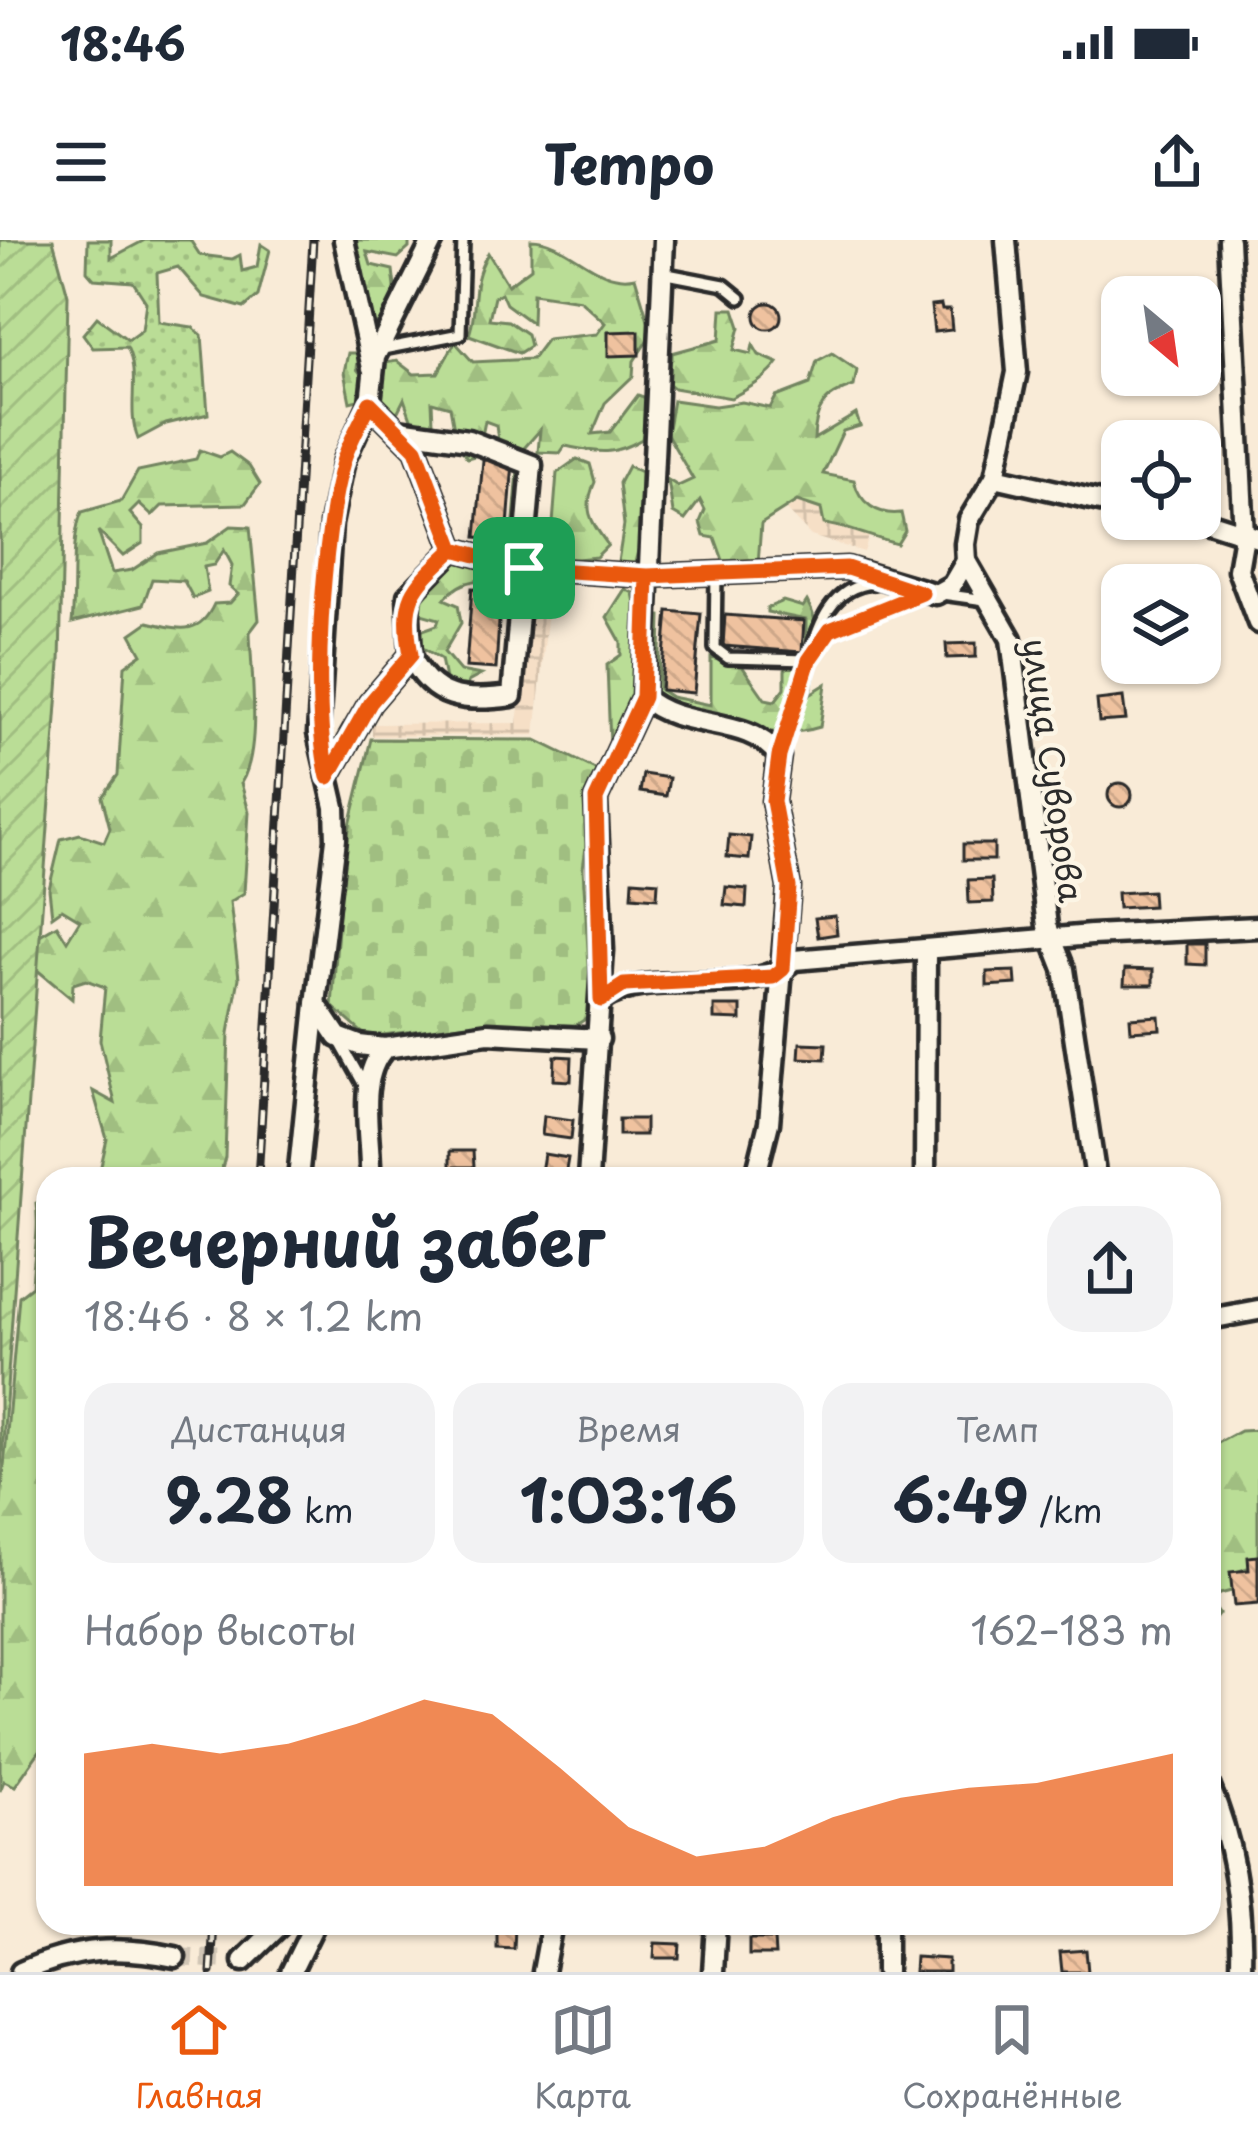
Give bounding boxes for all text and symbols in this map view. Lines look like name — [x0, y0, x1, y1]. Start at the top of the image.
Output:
text: 18:46 — [60, 8, 186, 76]
text: Tempo — [544, 122, 714, 203]
icon: menu — [48, 129, 114, 195]
icon: share — [1144, 129, 1210, 195]
north arrow — [1101, 276, 1221, 396]
map controls — [1101, 276, 1221, 684]
button: locate — [1101, 420, 1221, 540]
pin — [473, 517, 575, 619]
icon: arrive — [491, 535, 557, 601]
button: layers — [1101, 564, 1221, 684]
street label: улица Суворова — [1012, 635, 1098, 906]
text: Вечерний забег — [84, 1190, 605, 1289]
button: share — [1047, 1206, 1173, 1332]
text: 18:46 · 8 × 1.2 km — [84, 1285, 423, 1344]
text: Дистанция — [172, 1403, 347, 1453]
text: Время — [576, 1403, 681, 1453]
text: Темп — [956, 1403, 1039, 1453]
text: 9.28 — [165, 1453, 293, 1543]
text: 1:03:16 — [520, 1453, 737, 1543]
text: 6:49 — [892, 1453, 1029, 1543]
text: km — [293, 1484, 354, 1534]
text: /km — [1029, 1484, 1103, 1534]
text: Набор высоты — [84, 1599, 357, 1658]
text: 162–183 m — [970, 1599, 1173, 1658]
tab: Главная — [135, 1997, 263, 2119]
tab: Карта — [534, 1997, 631, 2119]
tab: Сохранённые — [902, 1997, 1123, 2119]

